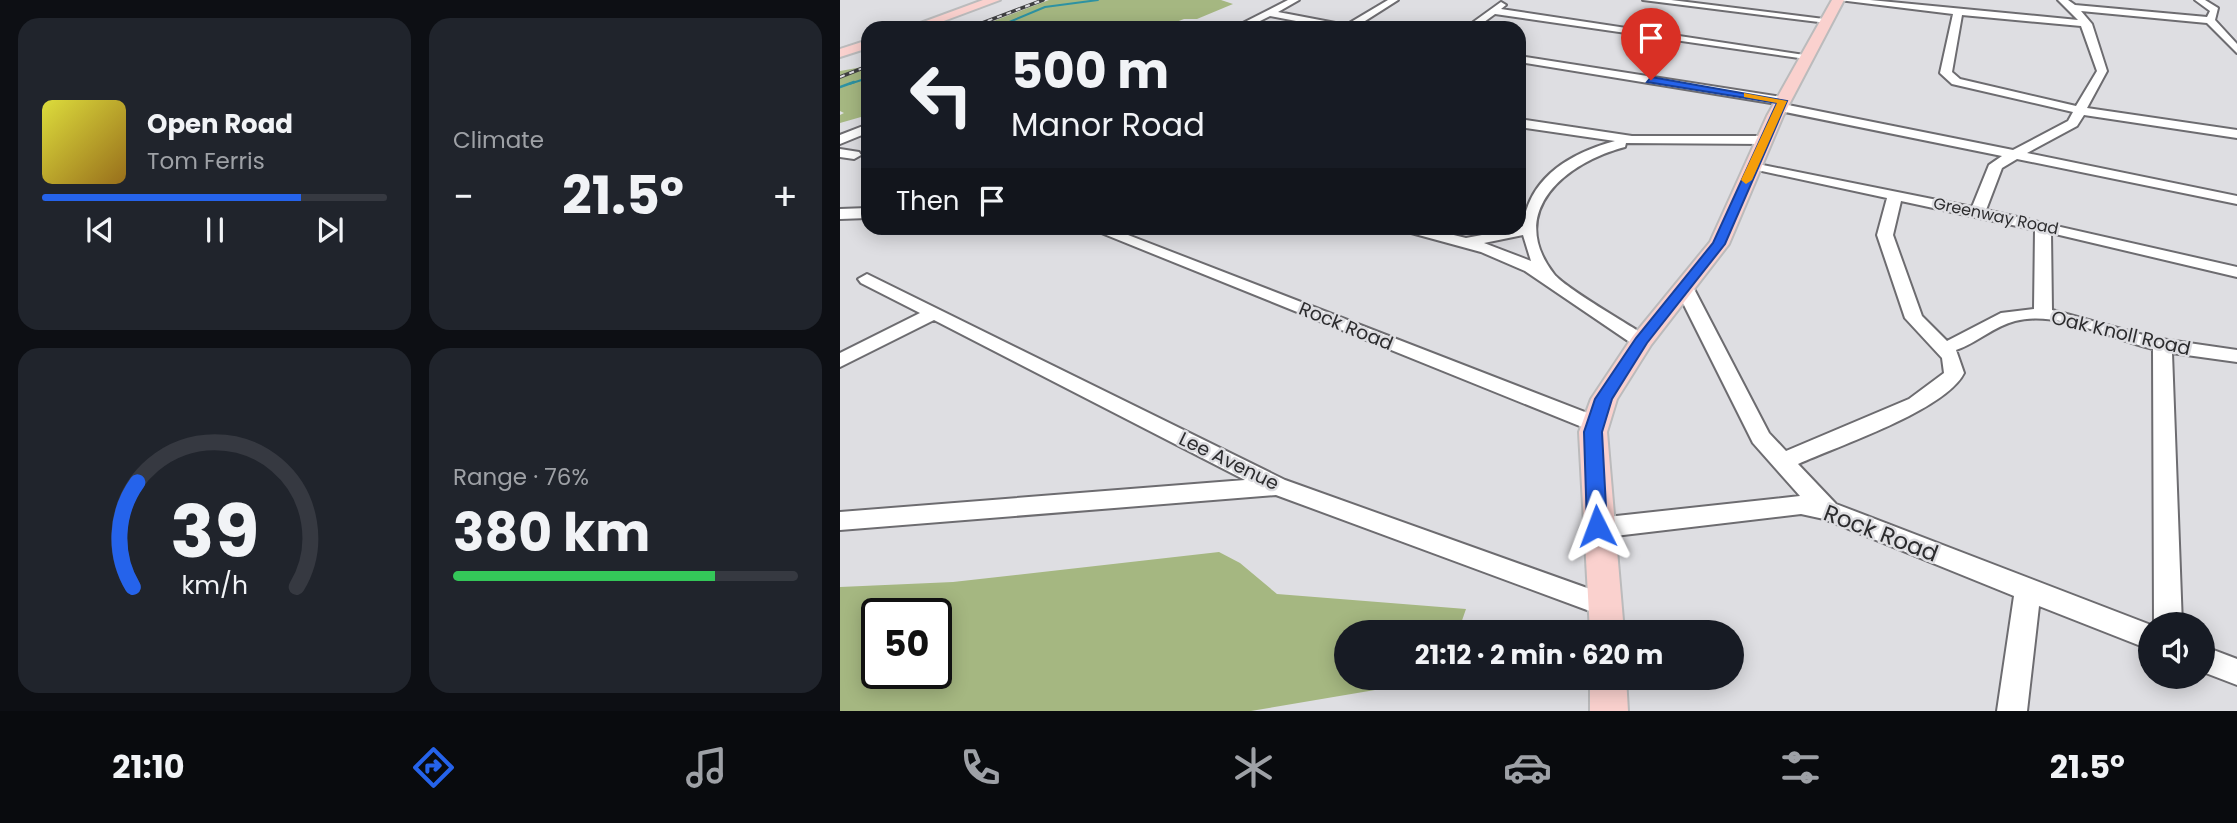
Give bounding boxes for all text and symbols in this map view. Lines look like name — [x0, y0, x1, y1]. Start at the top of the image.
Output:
pin — [1621, 8, 1681, 80]
icon: arrive — [1632, 19, 1670, 57]
text: 500 m — [1011, 37, 1169, 105]
icon: left — [896, 49, 987, 140]
text: Manor Road — [1011, 102, 1205, 147]
text: Open Road — [147, 106, 293, 142]
text: Climate — [453, 124, 544, 156]
text: Tom Ferris — [147, 145, 265, 177]
text: 21.5° — [562, 159, 684, 232]
text: − — [453, 170, 474, 223]
text: + — [772, 170, 798, 223]
icon: arrive — [973, 182, 1011, 220]
text: Then — [896, 183, 959, 219]
street label: Greenway Road — [1931, 192, 2061, 240]
icon: previous — [81, 211, 119, 249]
icon: pause — [196, 211, 234, 249]
icon: next — [311, 211, 349, 249]
street label: Rock Road — [1295, 295, 1397, 357]
street label: Oak Knoll Road — [2049, 304, 2193, 362]
street label: Lee Avenue — [1174, 425, 1284, 497]
text: Range · 76% — [453, 461, 589, 493]
text: 39 — [170, 481, 259, 582]
position arrow — [1560, 489, 1634, 563]
text: 380 km — [453, 496, 650, 569]
street label: Rock Road — [1819, 496, 1943, 570]
text: km/h — [181, 567, 248, 602]
speed limit sign: 50 — [861, 598, 952, 689]
map controls — [2138, 612, 2215, 689]
button: sound — [2138, 612, 2215, 689]
text: 21:12 · 2 min · 620 m — [1415, 637, 1663, 673]
icon: directions — [409, 743, 458, 792]
icon: music — [682, 743, 731, 792]
icon: phone — [956, 743, 1005, 792]
icon: climate — [1229, 743, 1278, 792]
icon: car — [1503, 743, 1552, 792]
icon: filters — [1776, 743, 1825, 792]
text: 21:10 — [112, 744, 185, 789]
text: 21.5° — [2050, 744, 2125, 789]

